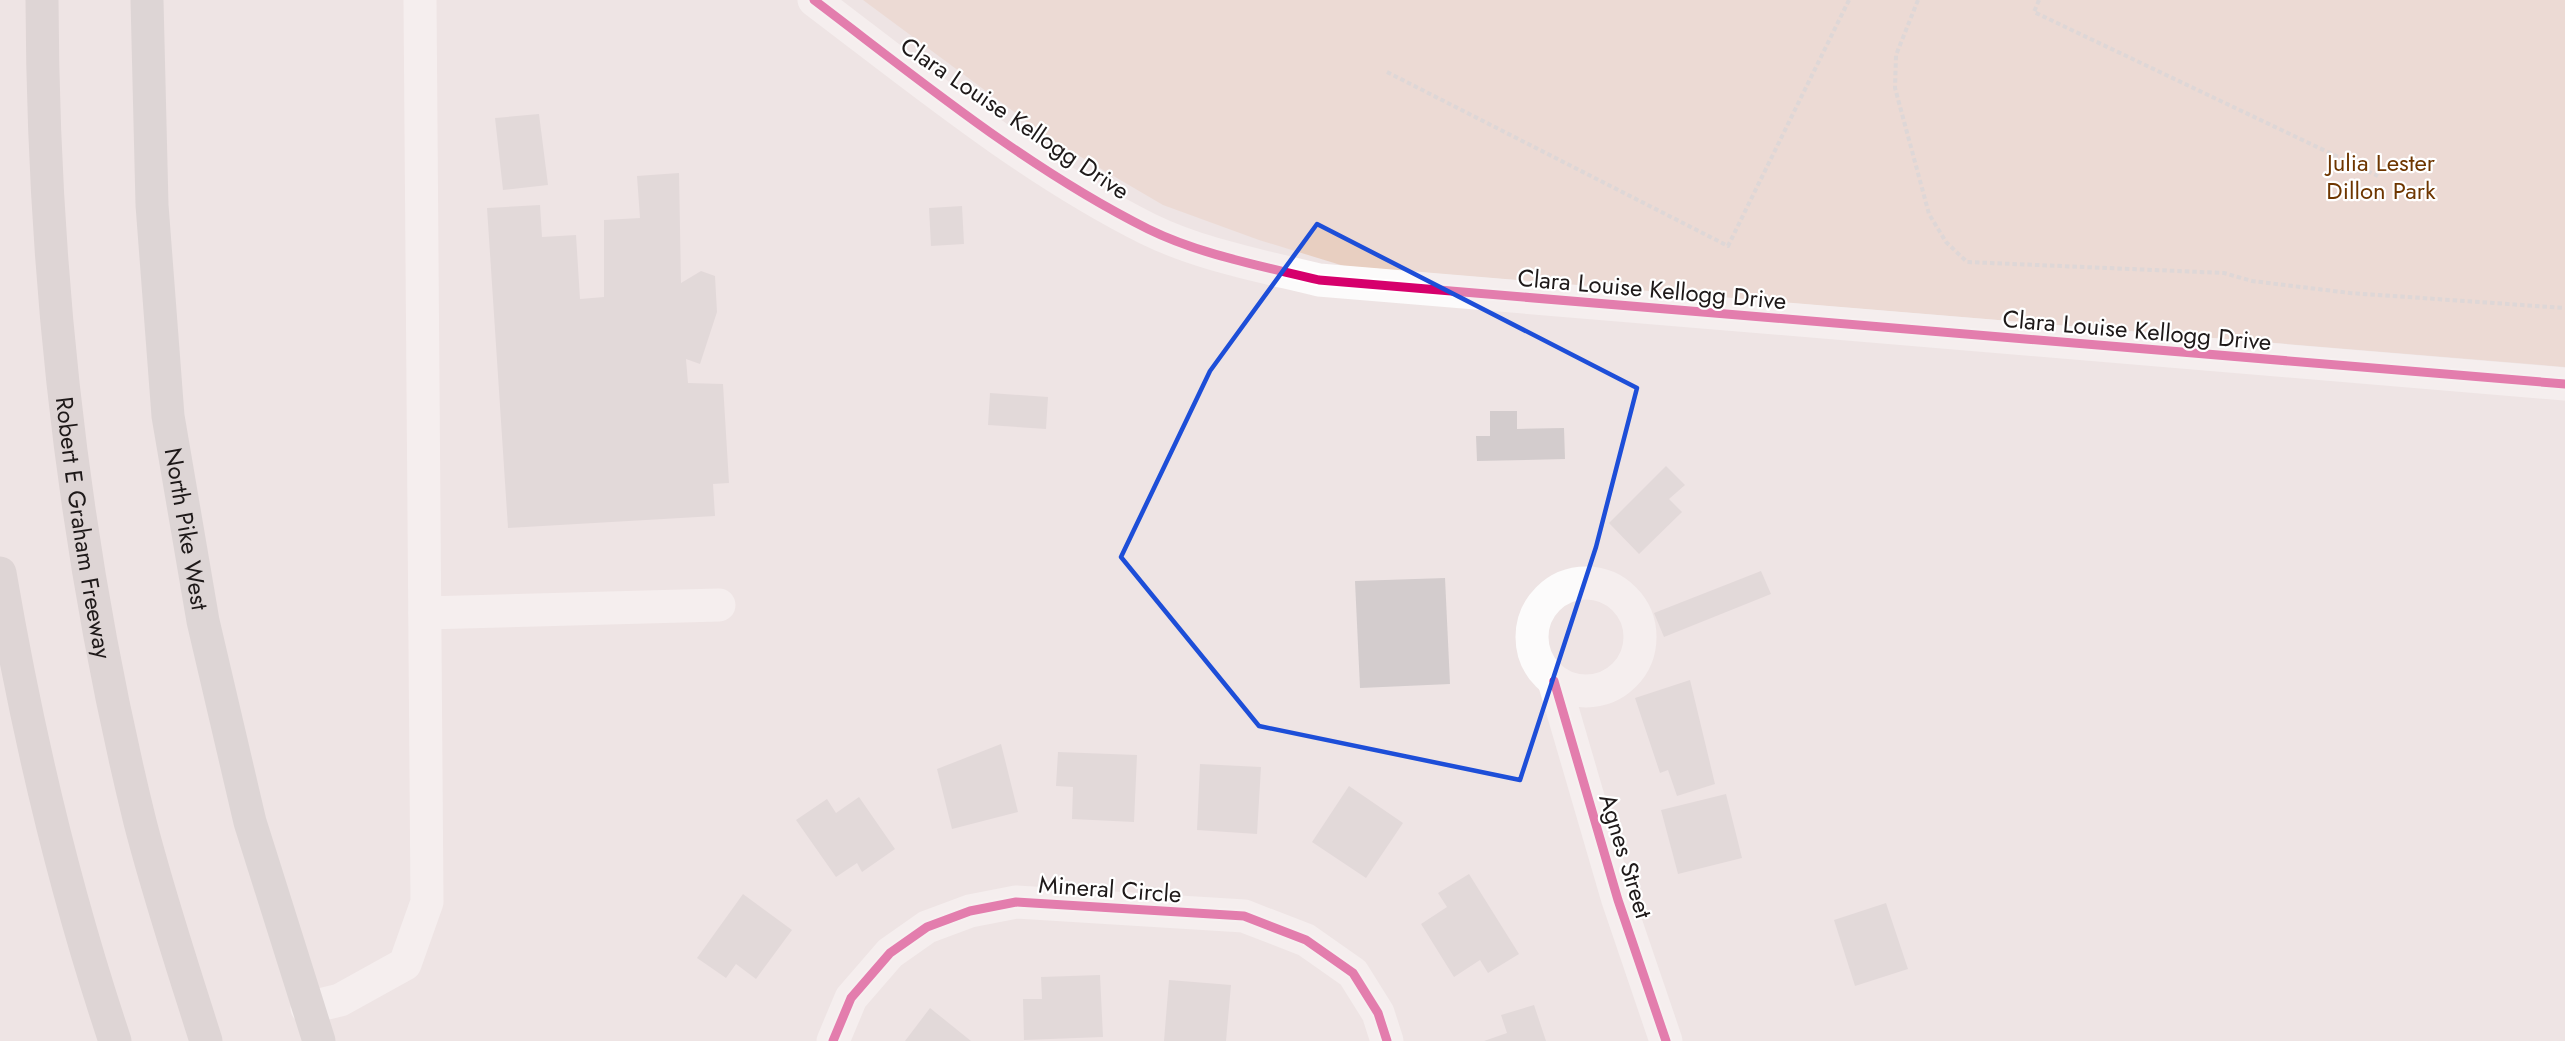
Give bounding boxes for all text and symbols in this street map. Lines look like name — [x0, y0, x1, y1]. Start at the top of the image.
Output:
street label: Clara Louise Kellogg Drive — [893, 28, 1137, 208]
park label: Julia Lester Dillon Park — [2324, 145, 2436, 208]
street label: Clara Louise Kellogg Drive — [1516, 260, 1788, 318]
street label: Clara Louise Kellogg Drive — [2001, 301, 2273, 359]
street label: Robert E Graham Freeway — [47, 395, 122, 662]
street label: North Pike West — [156, 445, 218, 613]
street label: Agnes Street — [1590, 789, 1662, 923]
street label: Mineral Circle — [1037, 867, 1183, 911]

